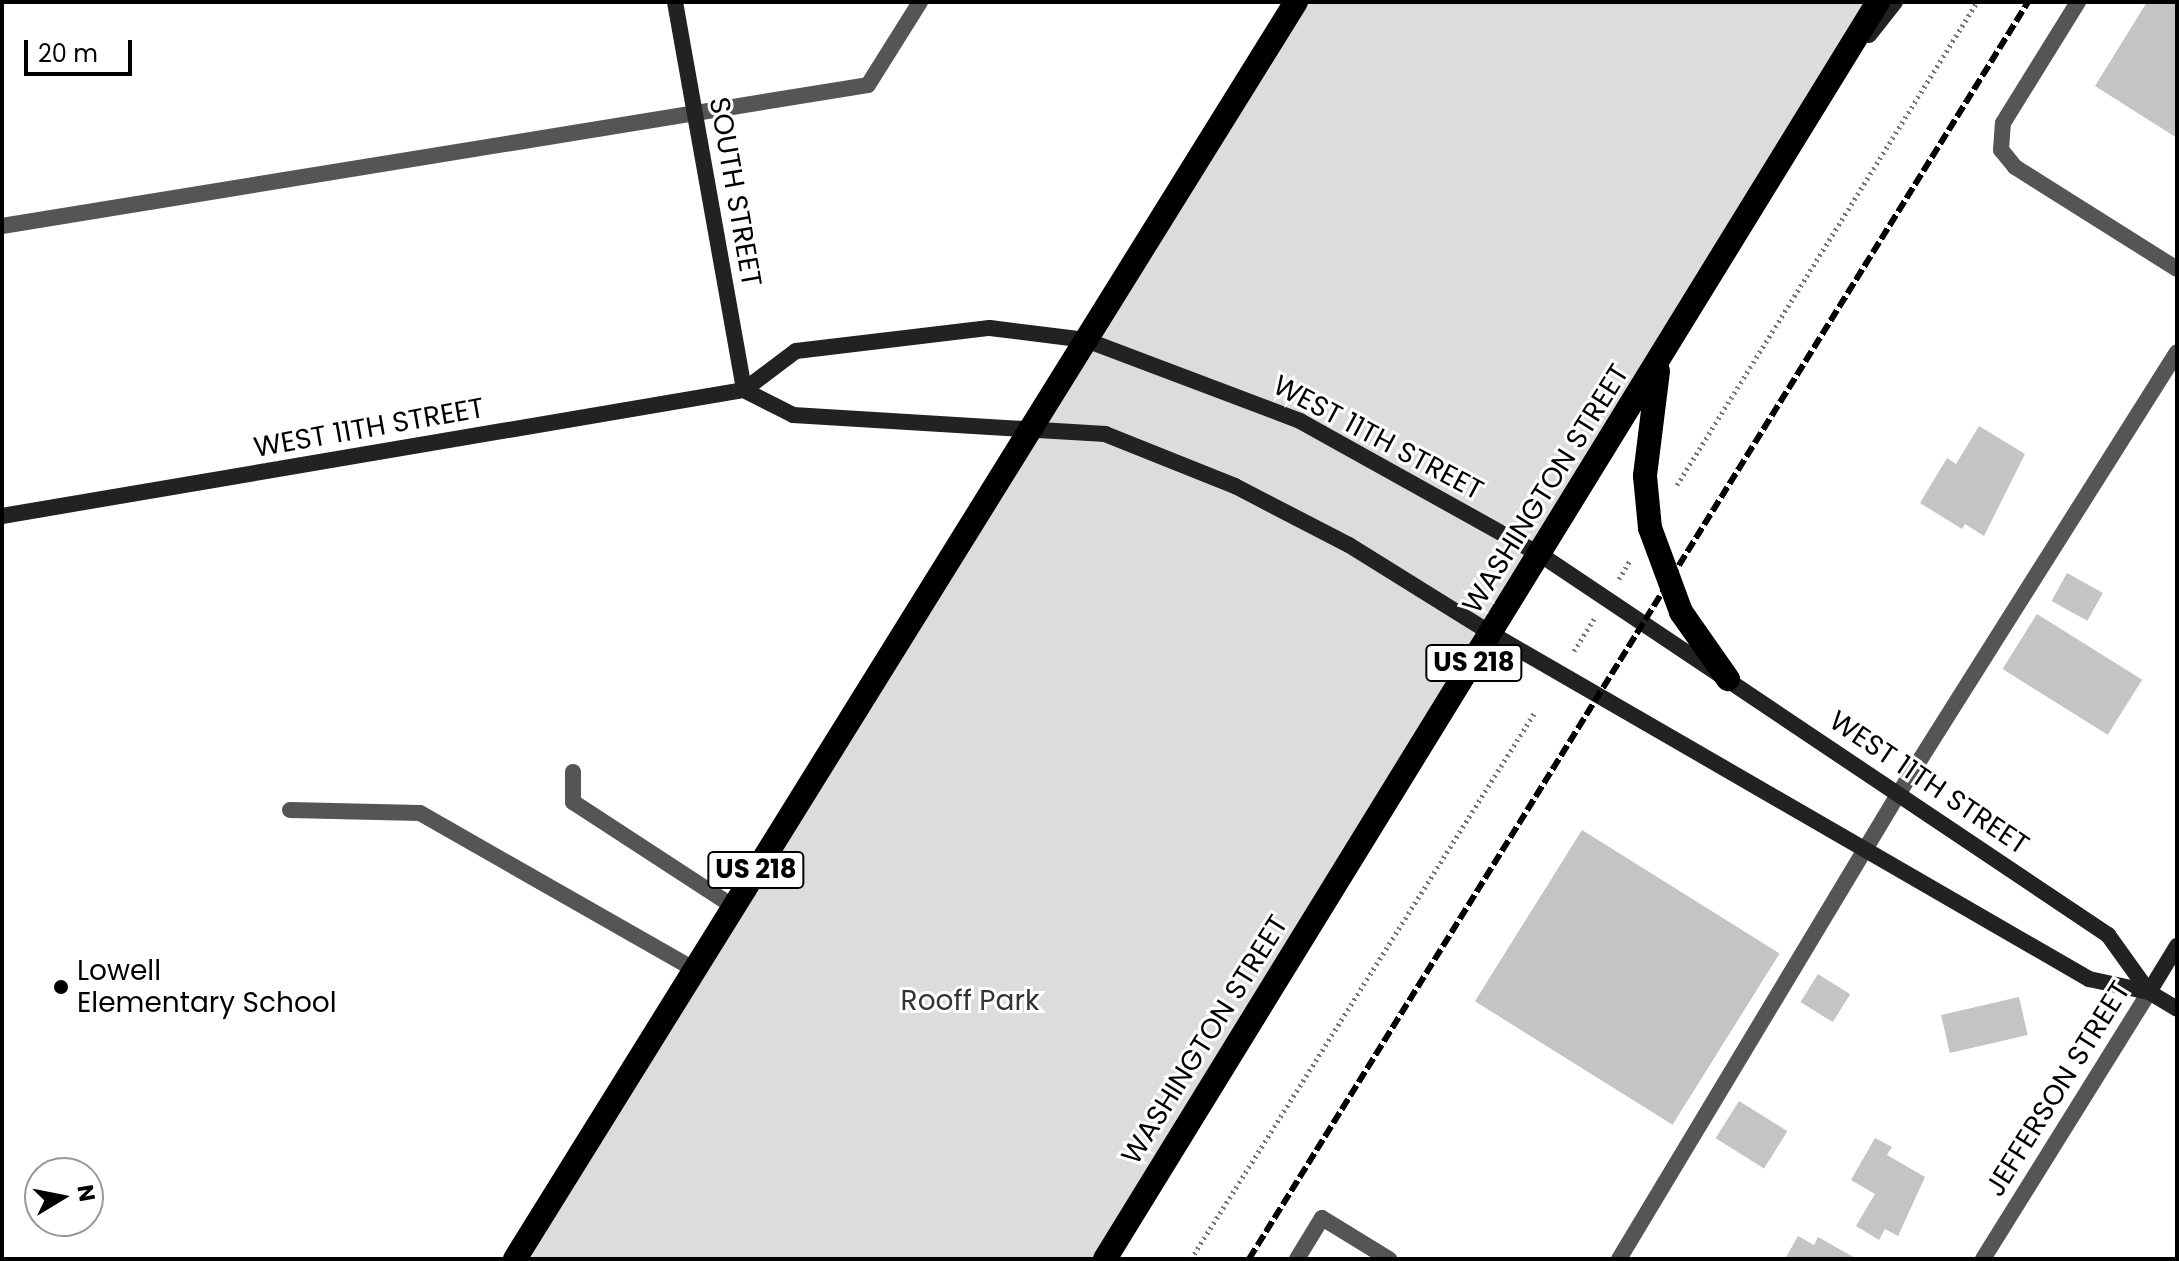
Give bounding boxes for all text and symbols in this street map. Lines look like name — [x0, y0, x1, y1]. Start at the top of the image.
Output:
scale bar — [28, 24, 136, 74]
text: 20 m — [38, 37, 98, 70]
street label: SOUTH STREET — [702, 95, 768, 289]
street label: WASHINGTON STREET — [1456, 358, 1636, 620]
street label: WEST 11TH STREET — [1267, 368, 1489, 508]
street label: WEST 11TH STREET — [251, 391, 487, 465]
road number: US 218 — [1424, 641, 1524, 685]
street label: WEST 11TH STREET — [1823, 704, 2035, 862]
road number: US 218 — [706, 848, 806, 892]
street label: WASHINGTON STREET — [1115, 909, 1295, 1171]
place label: Lowell Elementary School — [77, 954, 337, 1020]
street label: JEFFERSON STREET — [1978, 975, 2138, 1203]
marker: Lowell Elementary School — [52, 978, 70, 996]
park label: Rooff Park — [901, 984, 1039, 1018]
north arrow — [24, 1157, 104, 1237]
text: N — [69, 1182, 103, 1204]

